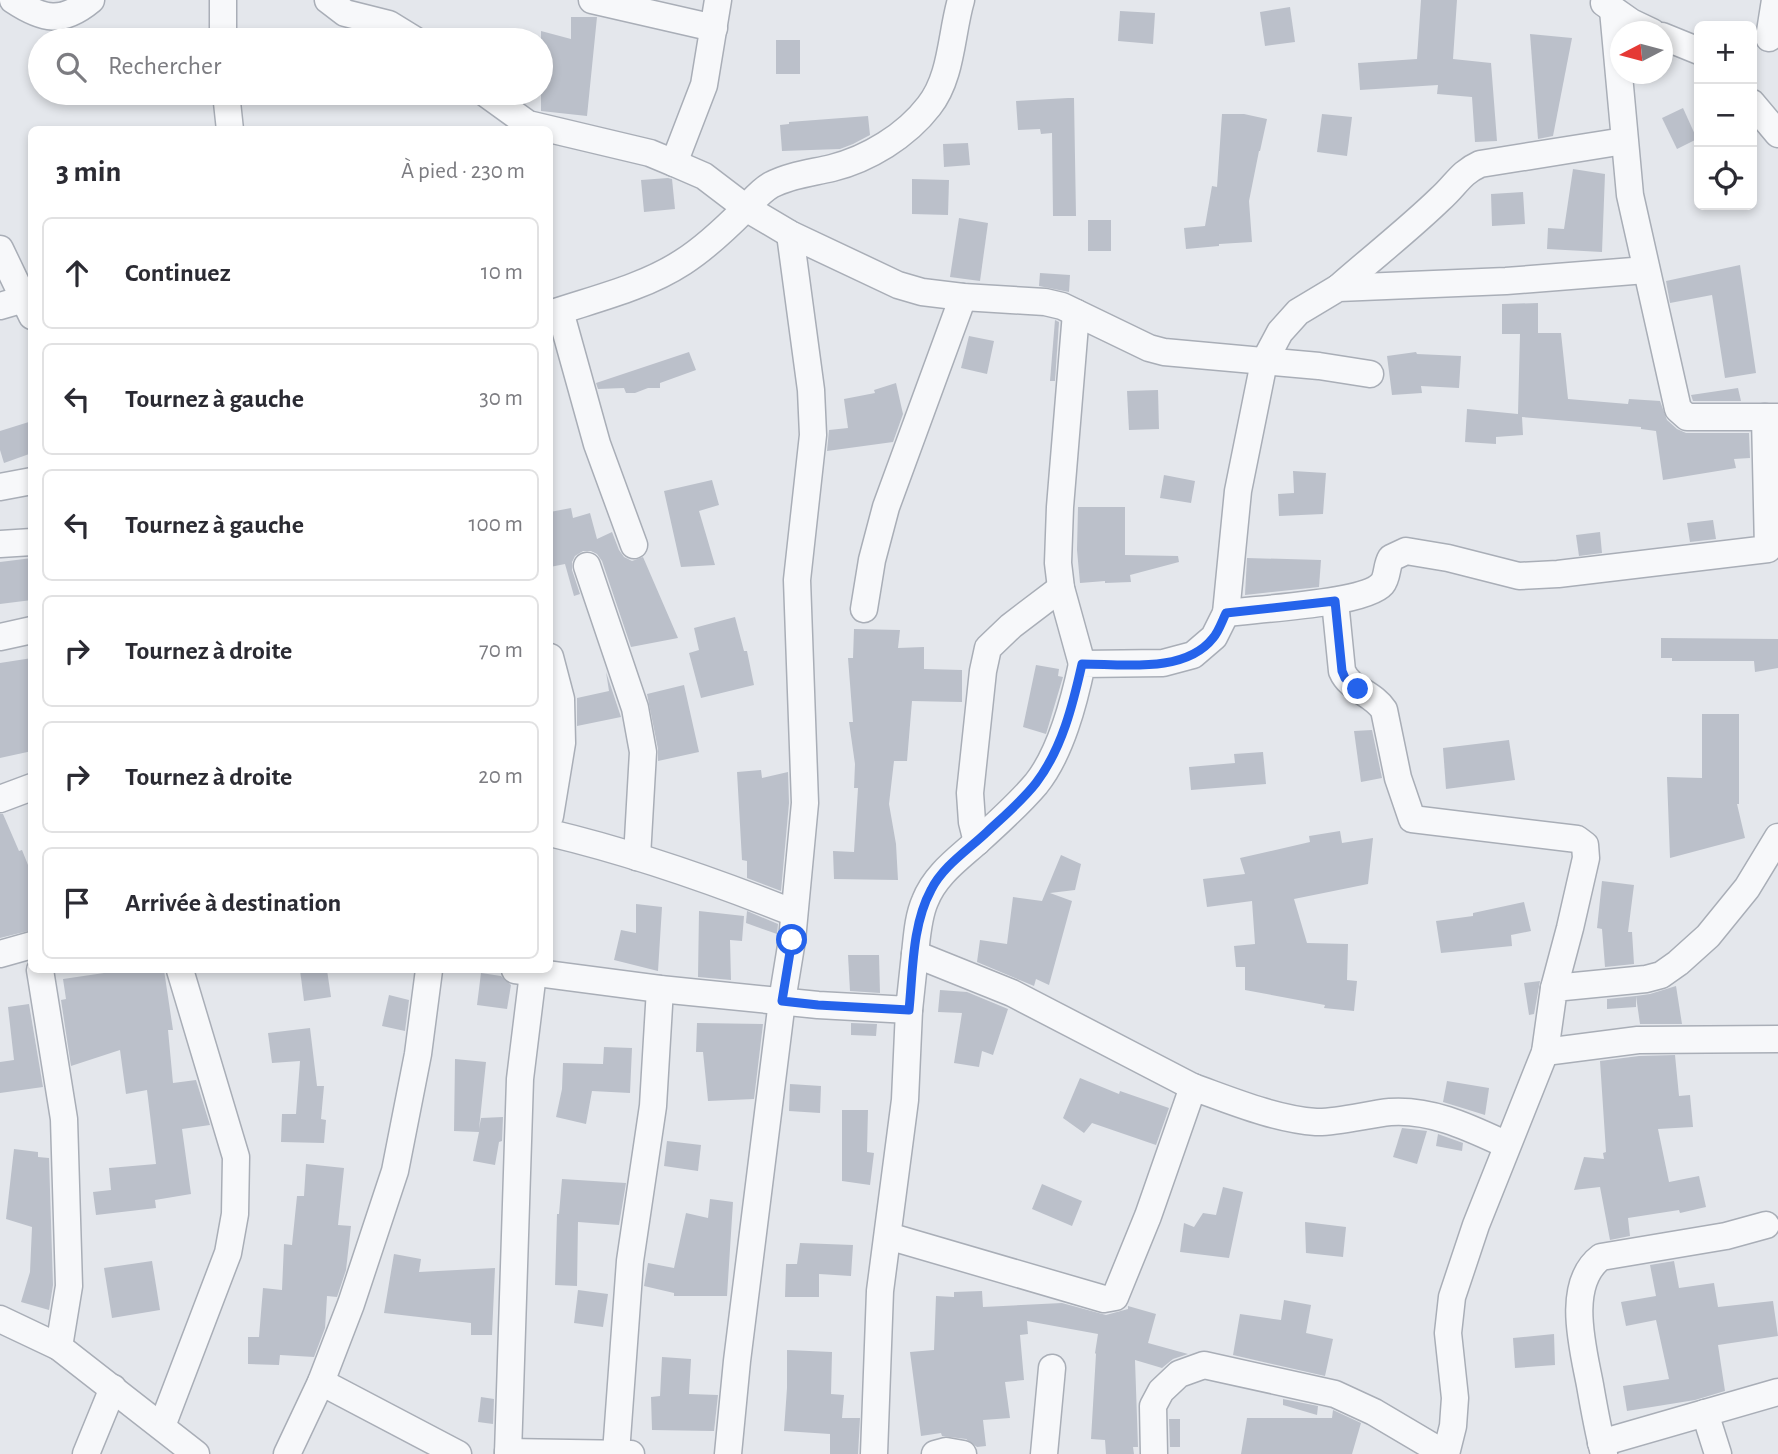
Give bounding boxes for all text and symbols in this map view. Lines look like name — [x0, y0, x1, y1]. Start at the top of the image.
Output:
north arrow — [1610, 21, 1673, 84]
map controls — [1694, 21, 1757, 210]
button: + — [1694, 21, 1757, 84]
search box — [28, 28, 553, 105]
icon: search — [52, 48, 90, 86]
text: Rechercher — [108, 53, 221, 79]
button: − — [1694, 84, 1757, 147]
button: locate — [1694, 147, 1757, 210]
text: 3 min — [56, 157, 121, 187]
text: À pied · 230 m — [401, 160, 525, 183]
icon: ahead — [58, 254, 96, 292]
text: Continuez — [125, 260, 231, 286]
text: 10 m — [481, 261, 523, 284]
icon: left — [58, 380, 96, 418]
text: Tournez à gauche — [125, 386, 304, 412]
text: 30 m — [479, 387, 523, 410]
icon: left — [58, 506, 96, 544]
text: Tournez à gauche — [125, 512, 304, 538]
text: 100 m — [469, 513, 523, 536]
icon: right — [58, 632, 96, 670]
text: Tournez à droite — [125, 638, 292, 664]
text: 70 m — [479, 639, 523, 662]
route end — [1342, 673, 1373, 704]
icon: right — [58, 758, 96, 796]
text: Tournez à droite — [125, 764, 292, 790]
text: 20 m — [478, 765, 523, 788]
icon: arrive — [58, 884, 96, 922]
text: Arrivée à destination — [125, 890, 341, 916]
route start — [776, 924, 807, 955]

